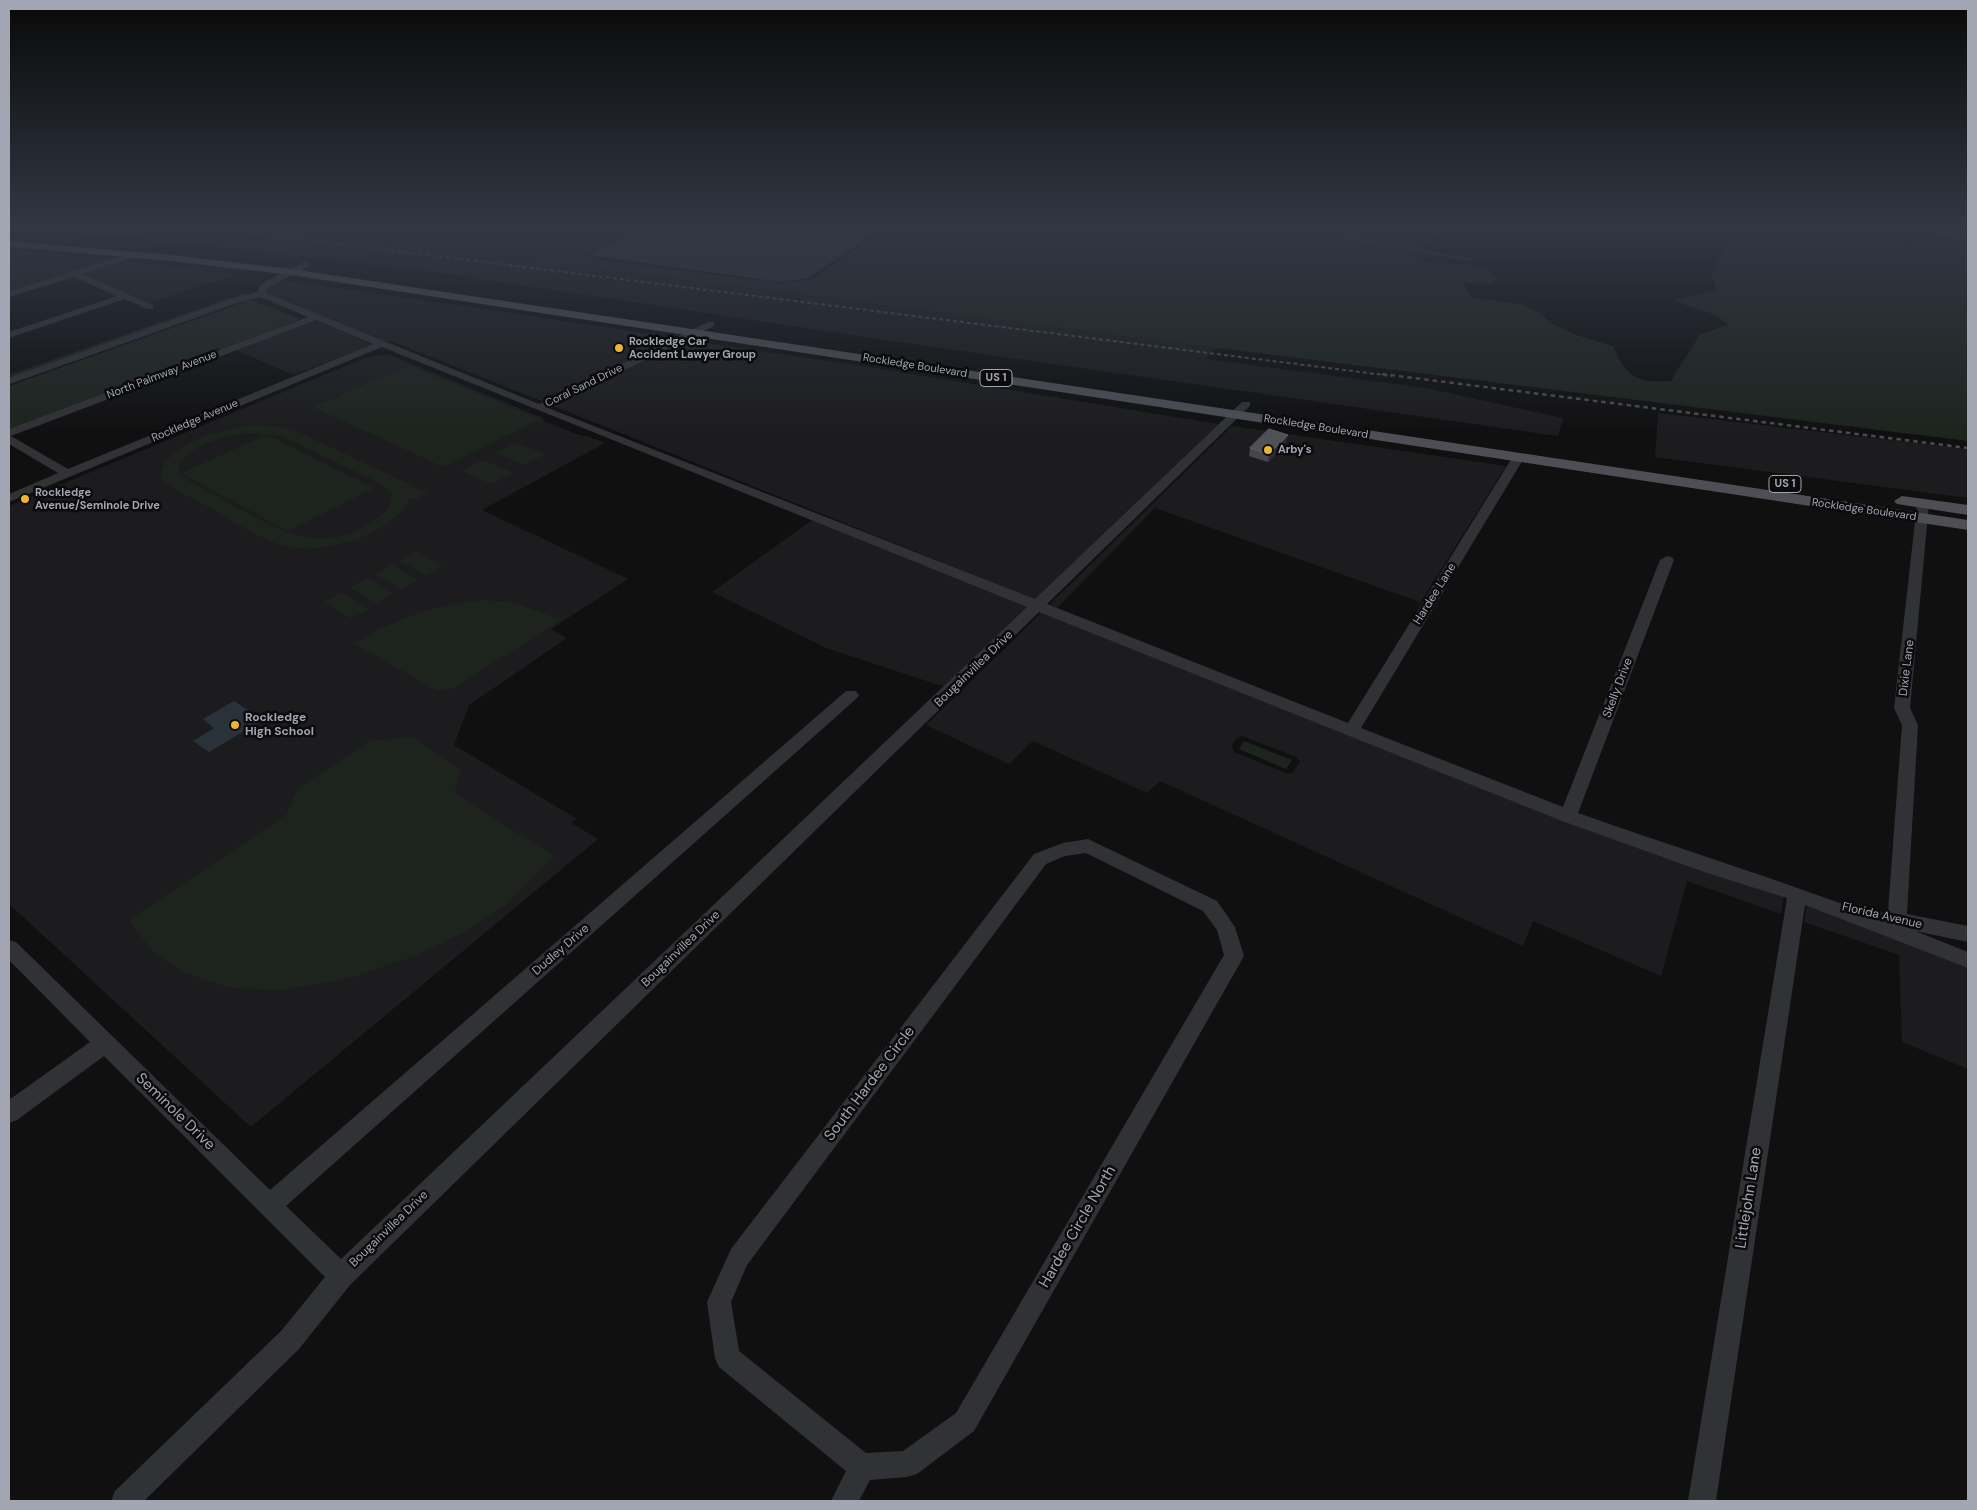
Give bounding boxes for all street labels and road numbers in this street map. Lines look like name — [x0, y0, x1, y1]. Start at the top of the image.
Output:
street label: North Palmway Avenue — [105, 348, 219, 402]
street label: Rockledge Boulevard — [862, 351, 968, 381]
street label: Coral Sand Drive — [543, 362, 625, 410]
road number: US 1 — [980, 369, 1012, 386]
street label: Rockledge Avenue — [150, 397, 240, 445]
street label: Rockledge Boulevard — [1263, 412, 1369, 442]
road number: US 1 — [1769, 476, 1801, 492]
street label: Rockledge Boulevard — [1811, 496, 1917, 524]
street label: Hardee Lane — [1410, 561, 1460, 627]
street label: Bougainvillea Drive — [932, 628, 1016, 710]
street label: Dixie Lane — [1896, 639, 1918, 697]
street label: Skelly Drive — [1600, 656, 1636, 720]
street label: Florida Avenue — [1841, 900, 1923, 932]
street label: Bougainvillea Drive — [639, 908, 723, 990]
street label: Dudley Drive — [530, 922, 592, 978]
street label: South Hardee Circle — [821, 1023, 919, 1145]
street label: Seminole Drive — [132, 1070, 218, 1154]
street label: Littlejohn Lane — [1732, 1146, 1766, 1250]
street label: Hardee Circle North — [1036, 1163, 1120, 1291]
street label: Bougainvillea Drive — [347, 1188, 431, 1270]

